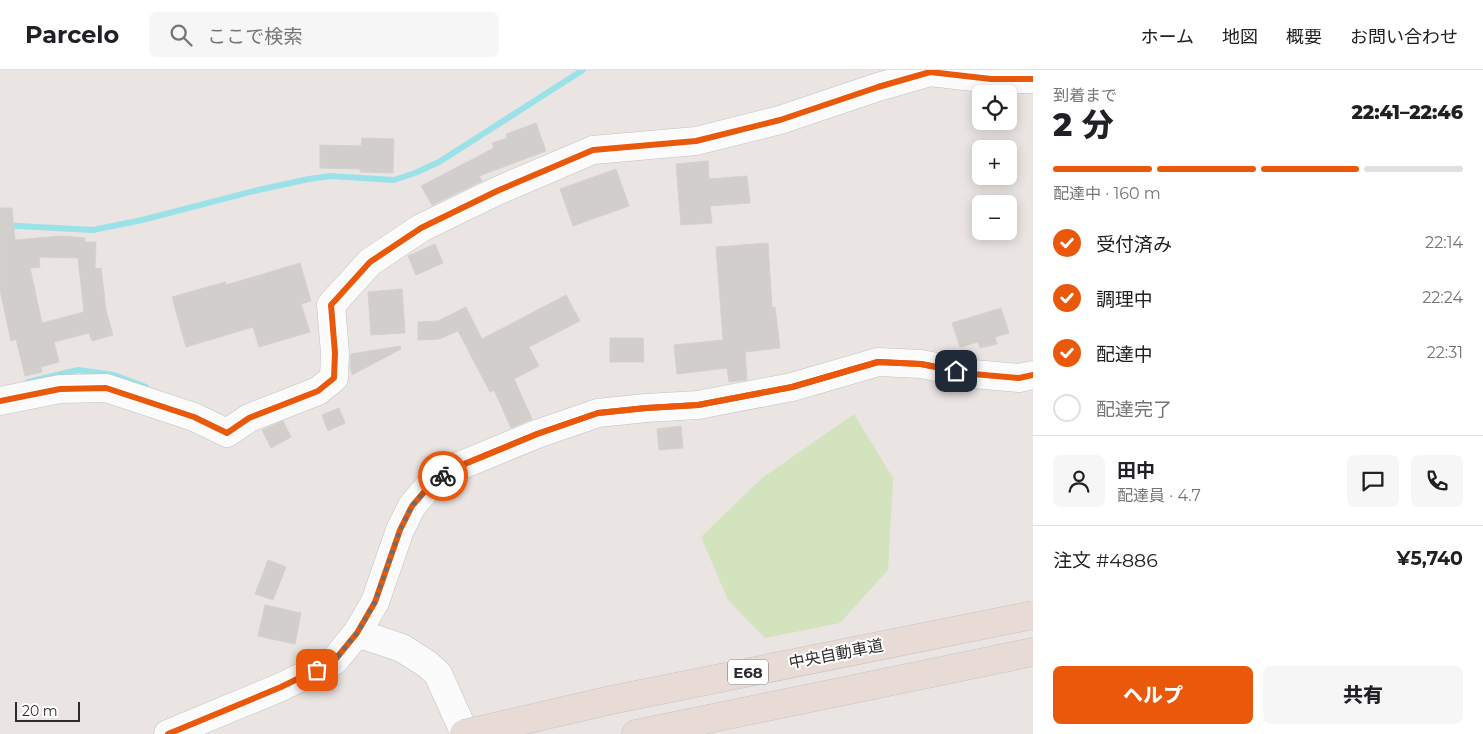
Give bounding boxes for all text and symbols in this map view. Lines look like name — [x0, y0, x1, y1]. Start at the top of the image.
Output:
search box — [149, 12, 499, 57]
text: Parcelo — [25, 20, 119, 49]
icon: search — [167, 21, 195, 49]
text: ここで検索 — [207, 25, 302, 48]
text: ホーム — [1141, 26, 1194, 48]
text: 地図 — [1222, 26, 1258, 48]
text: 概要 — [1286, 26, 1322, 48]
text: お問い合わせ — [1350, 26, 1458, 48]
map controls — [972, 85, 1017, 240]
button: locate — [972, 85, 1017, 130]
text: 到着まで — [1053, 86, 1117, 105]
text: 22:41–22:46 — [1351, 101, 1463, 124]
text: 2 分 — [1053, 105, 1113, 144]
button: + — [972, 140, 1017, 185]
text: 配達中 · 160 m — [1053, 184, 1161, 203]
button: − — [972, 195, 1017, 240]
icon: check — [1053, 229, 1081, 257]
text: 受付済み — [1096, 233, 1172, 256]
text: 22:14 — [1425, 233, 1463, 252]
icon: check — [1053, 284, 1081, 312]
text: 調理中 — [1096, 288, 1153, 311]
text: 22:24 — [1422, 288, 1463, 307]
icon: check — [1053, 339, 1081, 367]
text: 配達中 — [1096, 343, 1153, 366]
text: 22:31 — [1427, 343, 1463, 362]
pin — [935, 350, 977, 392]
icon: home — [942, 357, 970, 385]
text: 配達完了 — [1096, 398, 1172, 421]
courier — [418, 451, 468, 501]
button: person — [1053, 455, 1105, 507]
button: chat — [1347, 455, 1399, 507]
button: phone — [1411, 455, 1463, 507]
text: 田中 — [1117, 459, 1155, 482]
icon: bike — [429, 462, 457, 490]
text: 配達員 · 4.7 — [1117, 486, 1201, 505]
text: ¥5,740 — [1397, 547, 1463, 570]
text: 注文 #4886 — [1053, 549, 1158, 572]
street label: 中央自動車道 — [787, 636, 885, 672]
pin — [296, 649, 338, 691]
icon: bag — [303, 656, 331, 684]
road number: E68 — [728, 660, 768, 684]
button: ヘルプ — [1053, 666, 1253, 724]
button: 共有 — [1263, 666, 1463, 724]
scale bar — [15, 699, 80, 722]
text: 20 m — [22, 702, 58, 720]

